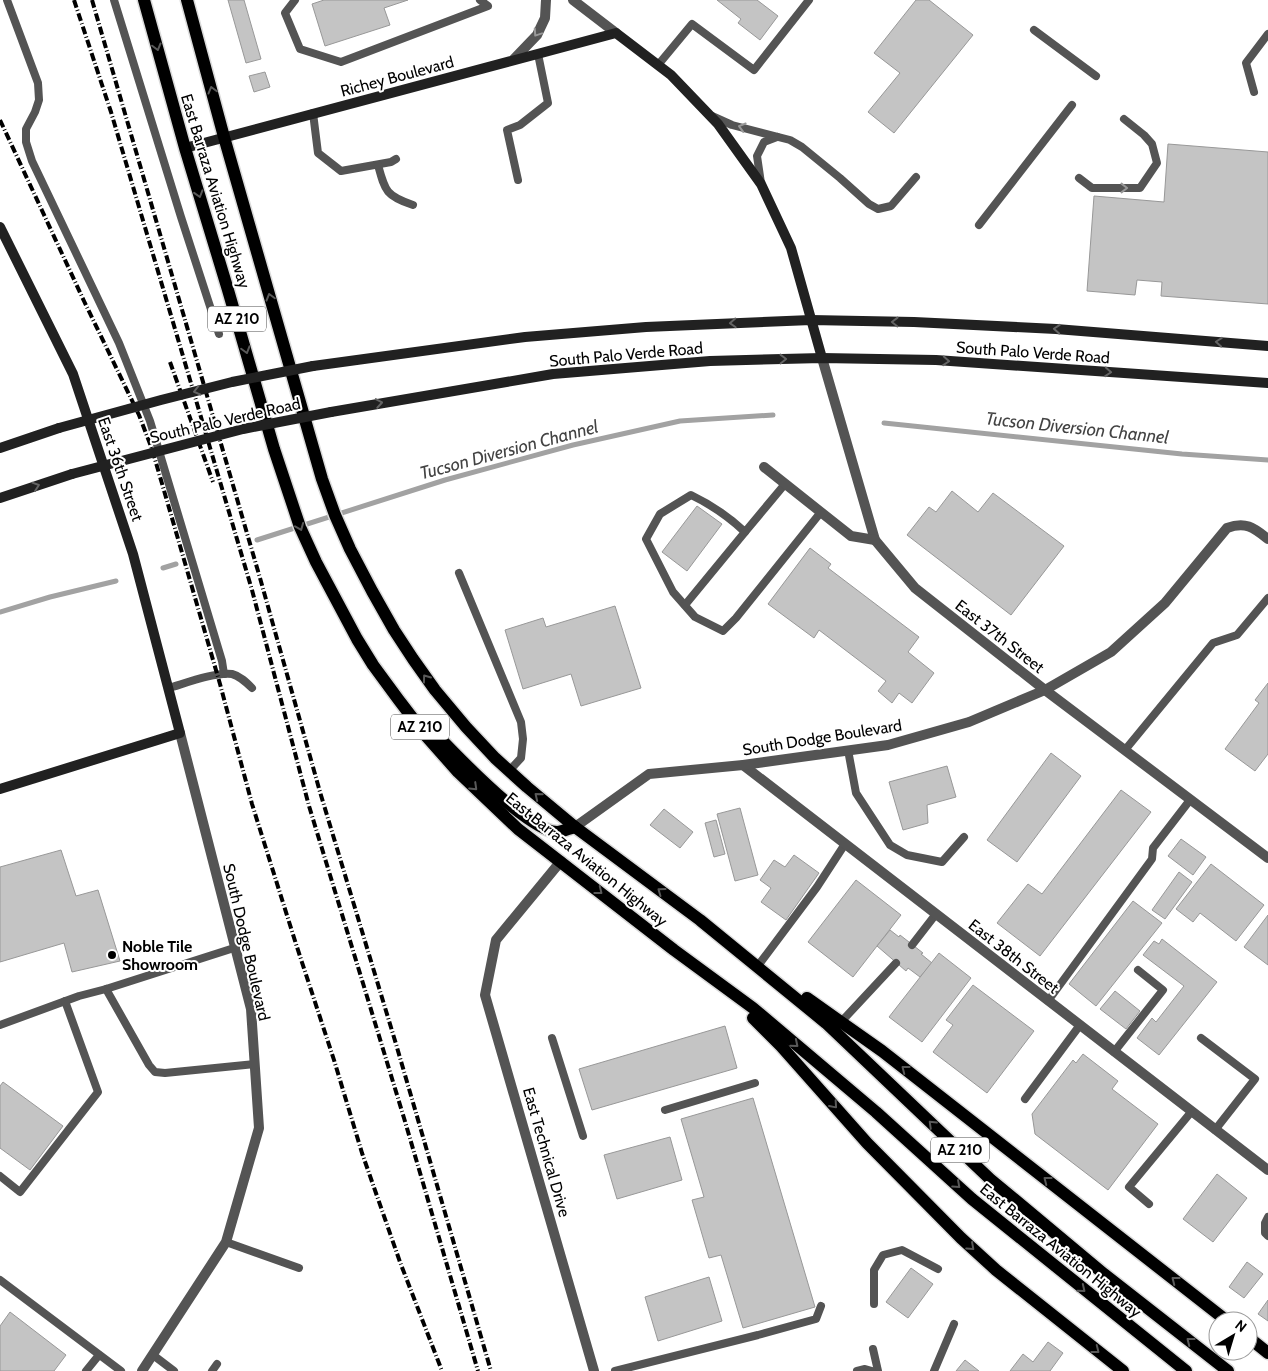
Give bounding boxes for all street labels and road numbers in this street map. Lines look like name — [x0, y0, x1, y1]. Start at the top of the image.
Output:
street label: Richey Boulevard — [338, 52, 456, 101]
street label: East Barraza Aviation Highway — [177, 92, 254, 291]
road number: AZ 210 — [208, 306, 266, 332]
street label: South Palo Verde Road — [548, 338, 704, 371]
street label: South Palo Verde Road — [955, 338, 1111, 367]
street label: South Palo Verde Road — [148, 394, 302, 447]
street label: East 36th Street — [94, 415, 147, 524]
street label: East 37th Street — [951, 596, 1048, 677]
road number: AZ 210 — [391, 714, 449, 740]
street label: South Dodge Boulevard — [741, 716, 903, 759]
street label: East Barraza Aviation Highway — [502, 788, 671, 930]
street label: South Dodge Boulevard — [219, 862, 274, 1023]
street label: East 38th Street — [965, 915, 1063, 998]
street label: East Technical Drive — [519, 1085, 574, 1219]
road number: AZ 210 — [931, 1138, 989, 1162]
street label: East Barraza Aviation Highway — [976, 1179, 1145, 1321]

